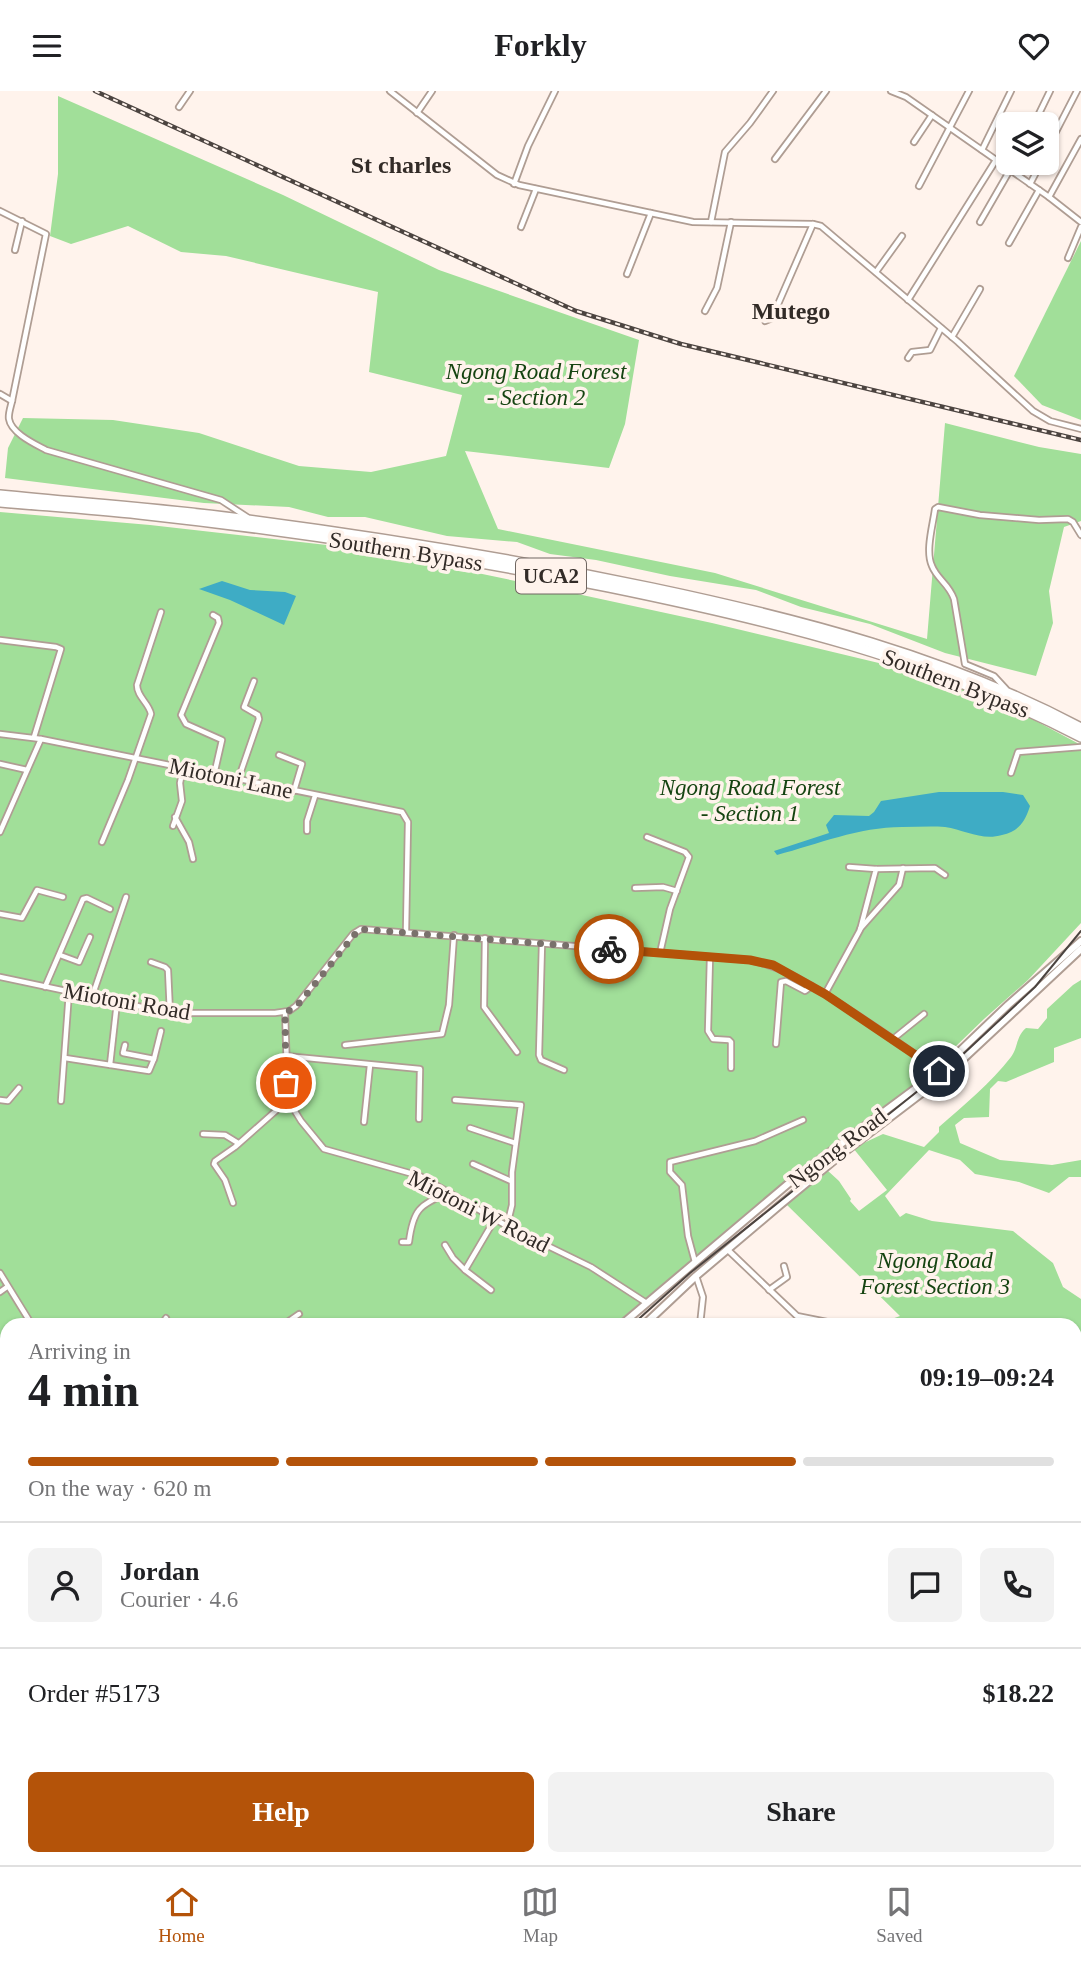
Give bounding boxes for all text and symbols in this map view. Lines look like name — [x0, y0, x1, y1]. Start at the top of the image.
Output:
icon: menu — [28, 27, 66, 65]
text: Forkly — [494, 27, 587, 63]
icon: heart — [1015, 27, 1053, 65]
map controls — [996, 112, 1059, 175]
button: layers — [996, 112, 1059, 175]
district label: St charles — [351, 152, 451, 178]
district label: Mutego — [752, 298, 830, 324]
park label: Ngong Road Forest - Section 2 — [445, 359, 627, 410]
street label: Southern Bypass — [327, 527, 485, 576]
road number: UCA2 — [516, 559, 586, 594]
street label: Southern Bypass — [879, 644, 1033, 723]
street label: Miotoni Lane — [167, 753, 295, 804]
park label: Ngong Road Forest - Section 1 — [659, 775, 841, 826]
courier — [574, 914, 644, 984]
icon: bike — [590, 930, 628, 968]
street label: Miotoni Road — [62, 978, 193, 1025]
pin — [909, 1041, 969, 1101]
icon: home — [920, 1052, 958, 1090]
pin — [256, 1053, 316, 1113]
icon: bag — [267, 1064, 305, 1102]
street label: Ngong Road — [783, 1103, 892, 1194]
street label: Miotoni W Road — [404, 1165, 554, 1258]
park label: Ngong Road Forest Section 3 — [859, 1248, 1010, 1299]
text: Arriving in — [28, 1339, 131, 1364]
text: 09:19–09:24 — [920, 1363, 1054, 1392]
text: 4 min — [28, 1365, 139, 1416]
text: On the way · 620 m — [28, 1476, 211, 1501]
button: person — [28, 1548, 102, 1622]
button: chat — [888, 1548, 962, 1622]
button: phone — [980, 1548, 1054, 1622]
text: Jordan — [120, 1557, 199, 1586]
text: Courier · 4.6 — [120, 1587, 238, 1612]
text: Order #5173 — [28, 1679, 160, 1708]
text: $18.22 — [983, 1679, 1054, 1708]
button: Help — [28, 1772, 534, 1852]
button: Share — [548, 1772, 1054, 1852]
tab: Home — [158, 1883, 205, 1947]
tab: Map — [521, 1883, 559, 1947]
tab: Saved — [876, 1883, 923, 1947]

